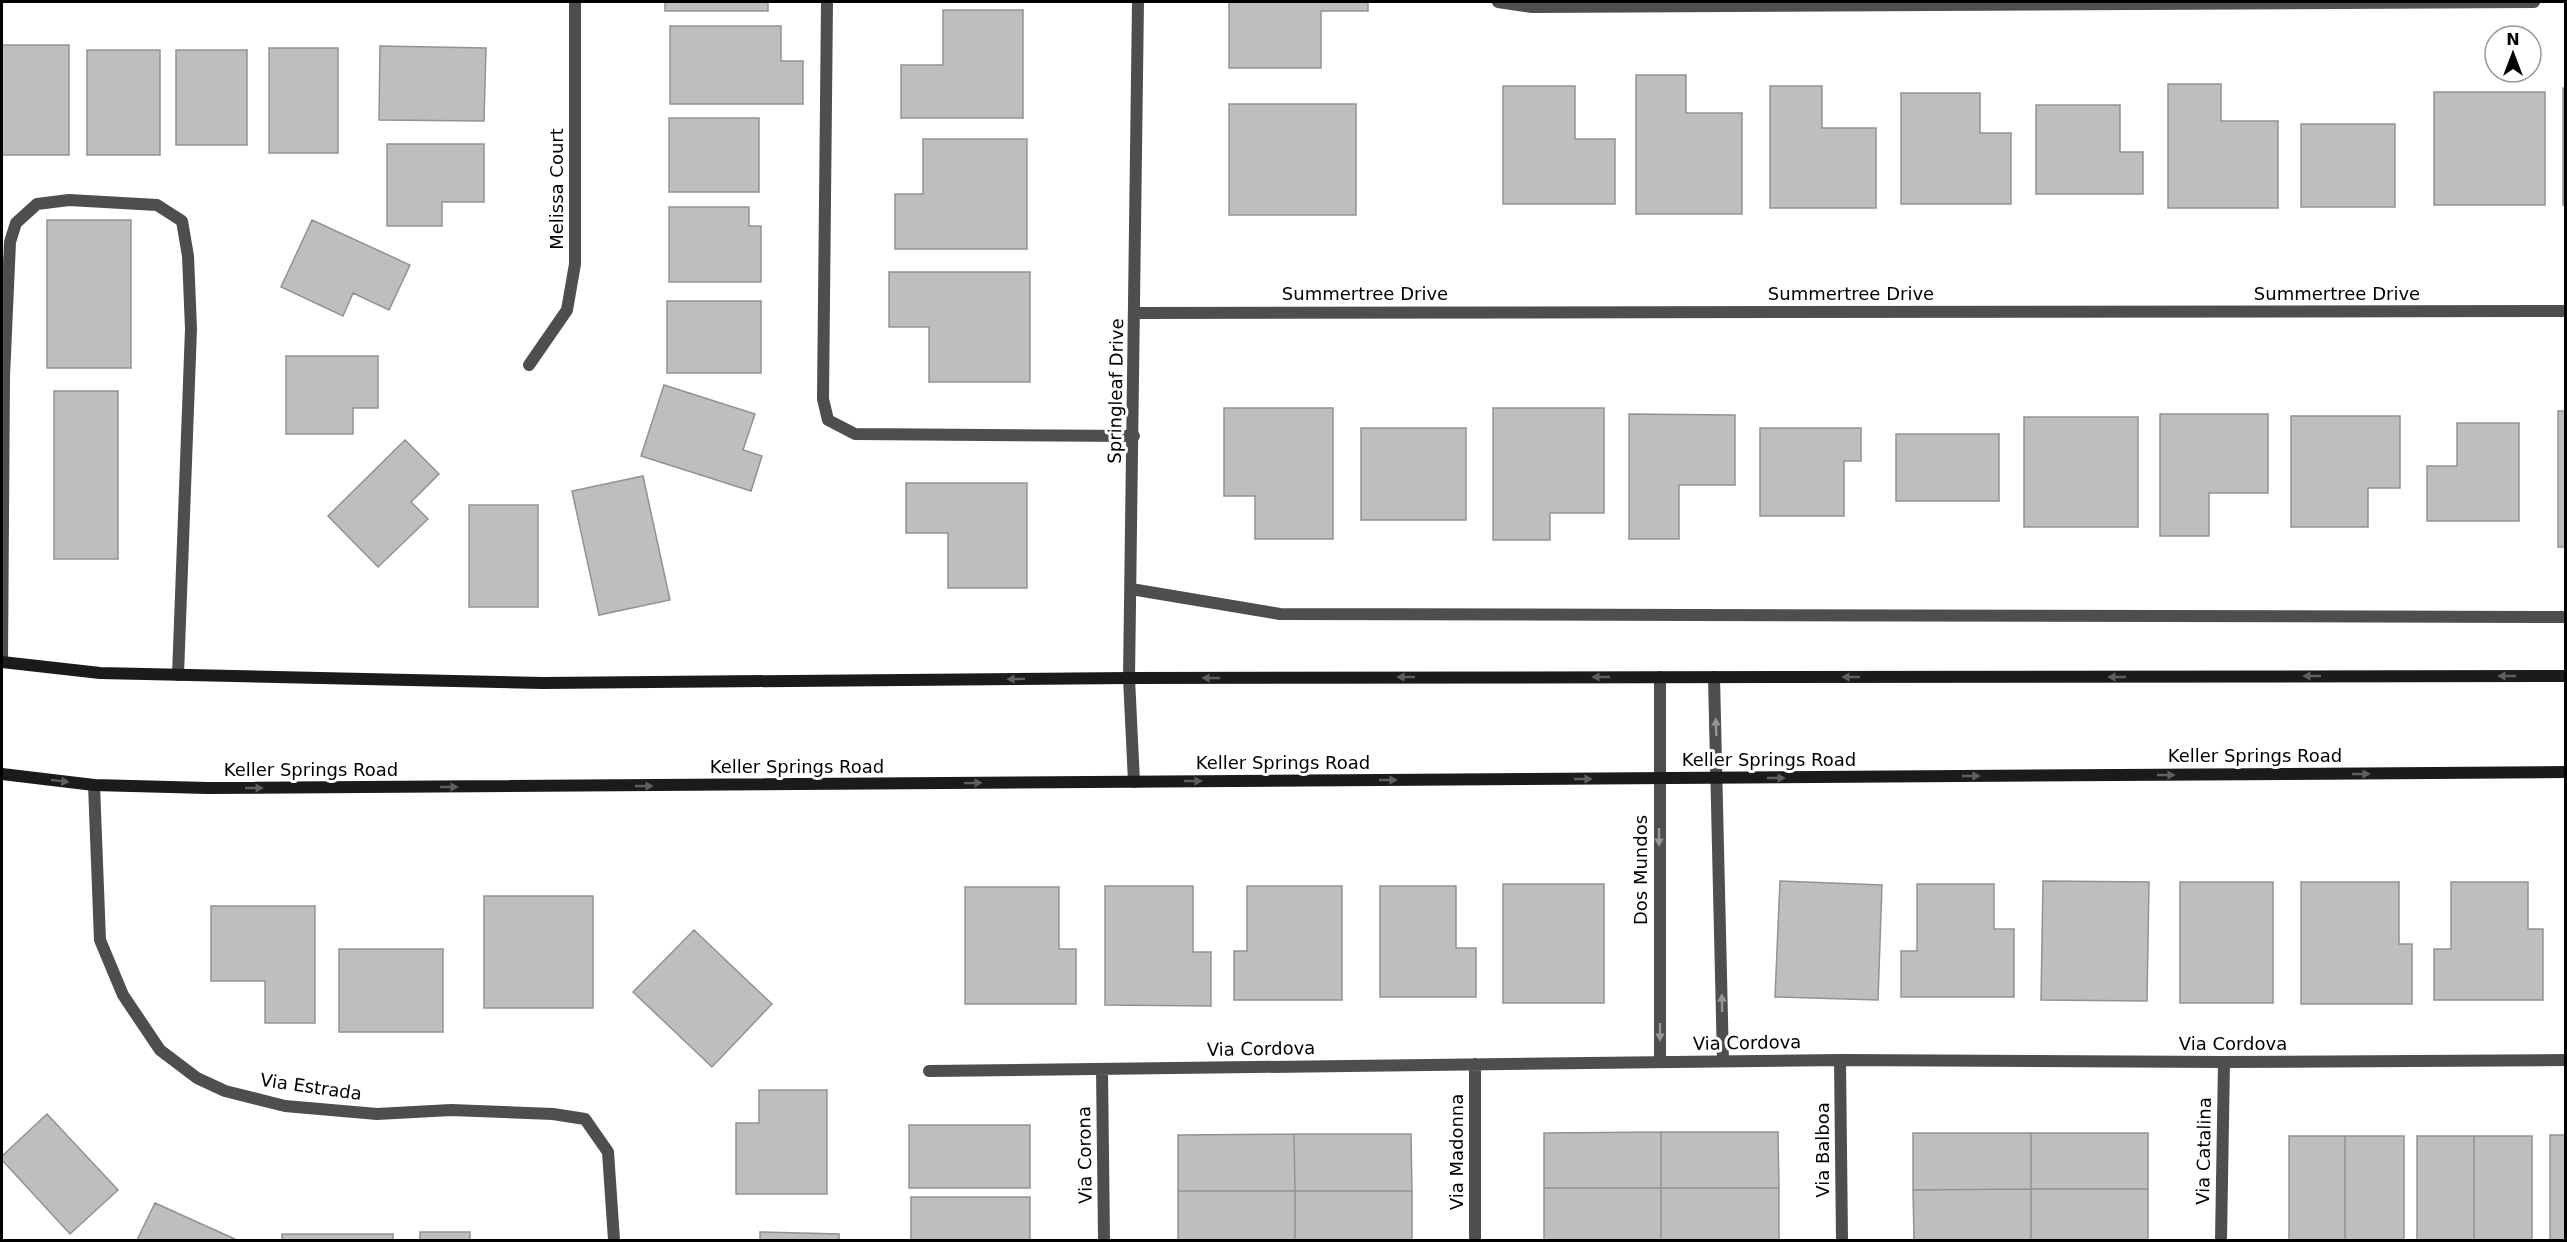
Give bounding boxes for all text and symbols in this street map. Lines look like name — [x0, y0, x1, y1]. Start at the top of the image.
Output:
north arrow — [2483, 24, 2543, 84]
text: N — [2506, 30, 2520, 49]
street label: Melissa Court — [546, 128, 567, 250]
street label: Summertree Drive — [1282, 283, 1448, 304]
street label: Summertree Drive — [1768, 283, 1934, 304]
street label: Summertree Drive — [2254, 283, 2420, 304]
street label: Springleaf Drive — [1104, 318, 1127, 464]
one-way arrow — [2303, 671, 2322, 681]
one-way arrow — [2498, 671, 2517, 681]
one-way arrow — [1397, 672, 1416, 682]
one-way arrow — [1592, 672, 1611, 682]
one-way arrow — [1842, 672, 1861, 682]
one-way arrow — [2108, 672, 2127, 682]
one-way arrow — [1202, 673, 1221, 683]
one-way arrow — [1007, 674, 1026, 684]
one-way arrow — [1711, 718, 1720, 737]
street label: Keller Springs Road — [2168, 745, 2342, 766]
street label: Keller Springs Road — [1682, 749, 1856, 770]
street label: Keller Springs Road — [1196, 752, 1370, 773]
street label: Keller Springs Road — [710, 756, 884, 777]
street label: Keller Springs Road — [224, 759, 398, 780]
one-way arrow — [2351, 769, 2370, 779]
one-way arrow — [2156, 770, 2175, 780]
one-way arrow — [1961, 771, 1980, 781]
one-way arrow — [1766, 773, 1785, 783]
one-way arrow — [1573, 774, 1592, 783]
one-way arrow — [1378, 775, 1397, 785]
one-way arrow — [50, 776, 69, 786]
one-way arrow — [1183, 776, 1202, 786]
one-way arrow — [963, 778, 982, 788]
one-way arrow — [635, 781, 654, 790]
one-way arrow — [440, 782, 459, 792]
one-way arrow — [245, 783, 264, 793]
street label: Dos Mundos — [1630, 815, 1651, 925]
one-way arrow — [1654, 827, 1664, 846]
one-way arrow — [1717, 993, 1727, 1012]
one-way arrow — [1655, 1022, 1665, 1041]
street label: Via Cordova — [1693, 1031, 1801, 1054]
street label: Via Cordova — [2179, 1033, 2287, 1054]
street label: Via Cordova — [1207, 1037, 1315, 1060]
street label: Via Estrada — [259, 1069, 363, 1104]
street label: Via Madonna — [1446, 1094, 1467, 1210]
street label: Via Catalina — [2192, 1097, 2215, 1205]
street label: Via Balboa — [1812, 1102, 1833, 1198]
street label: Via Corona — [1073, 1106, 1096, 1204]

